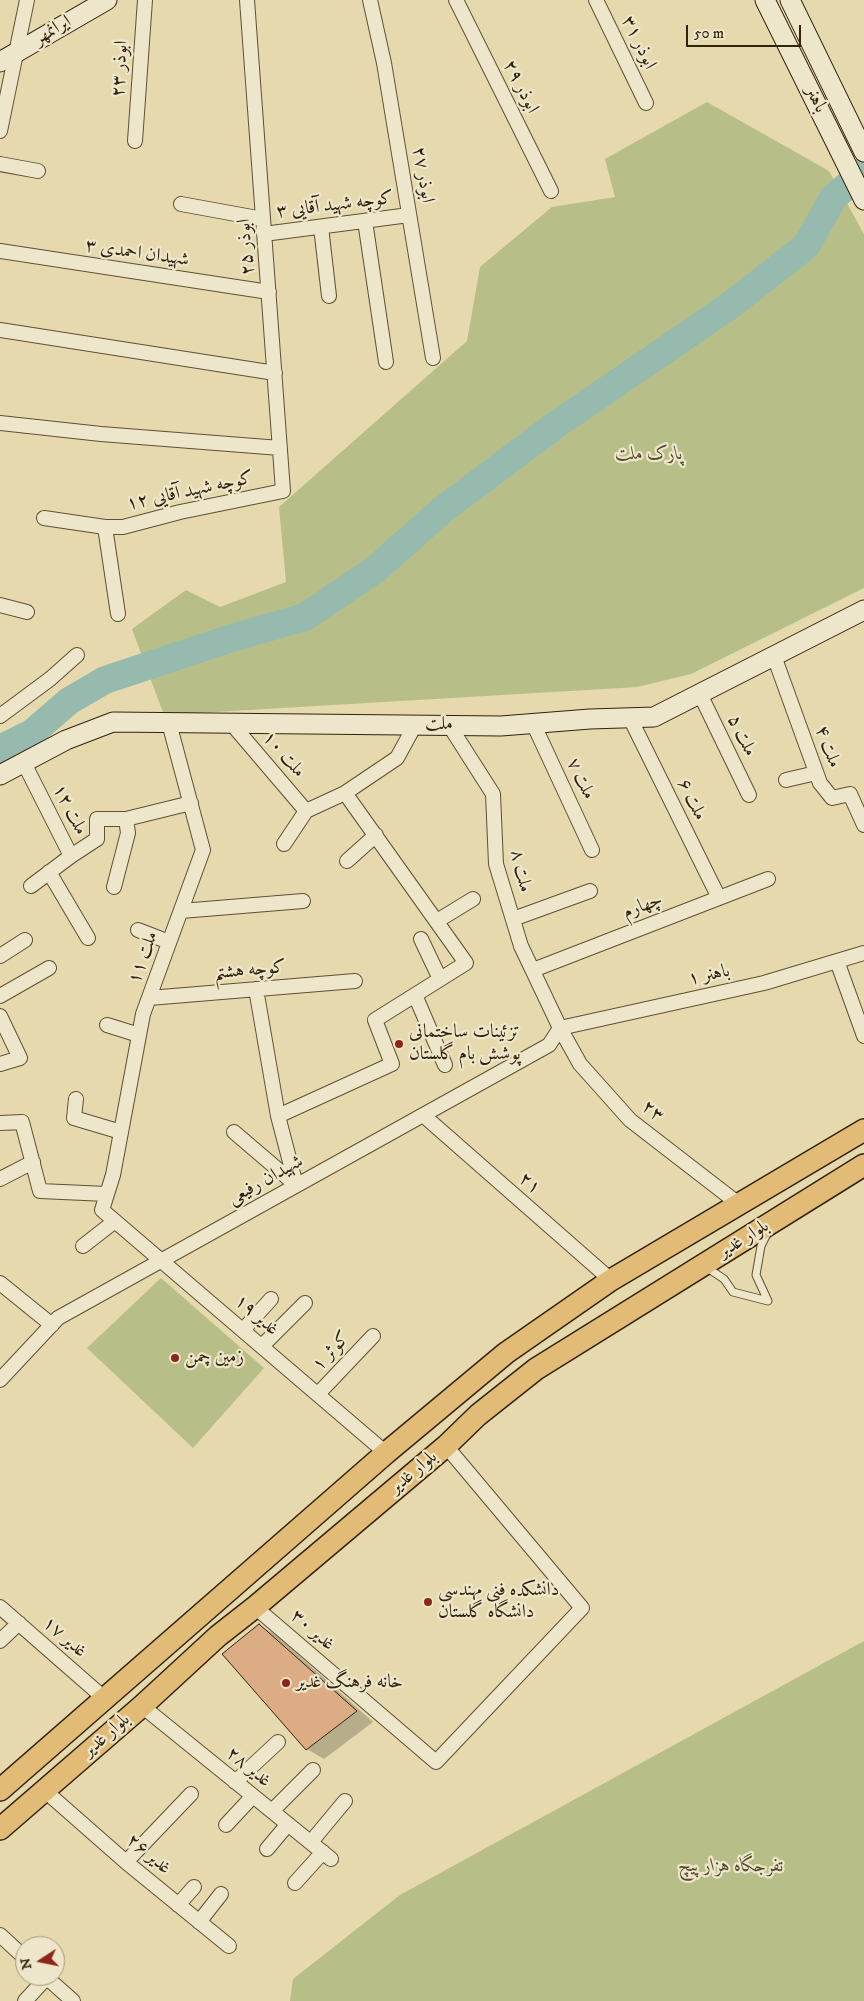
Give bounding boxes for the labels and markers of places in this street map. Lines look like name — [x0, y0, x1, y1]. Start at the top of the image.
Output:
place label: تزئینات ساختمانی پوشش بام گلستان — [409, 1022, 521, 1066]
marker: تزئینات ساختمانی پوشش بام گلستان — [393, 1038, 405, 1050]
place label: زمین چمن — [185, 1347, 244, 1369]
marker: زمین چمن — [169, 1352, 181, 1364]
place label: دانشکده فنی مهندسی دانشگاه گلستان — [438, 1580, 559, 1624]
marker: دانشکده فنی مهندسی دانشگاه گلستان — [422, 1596, 434, 1608]
place label: خانه فرهنگ غدیر — [296, 1672, 403, 1694]
marker: خانه فرهنگ غدیر — [280, 1677, 292, 1689]

